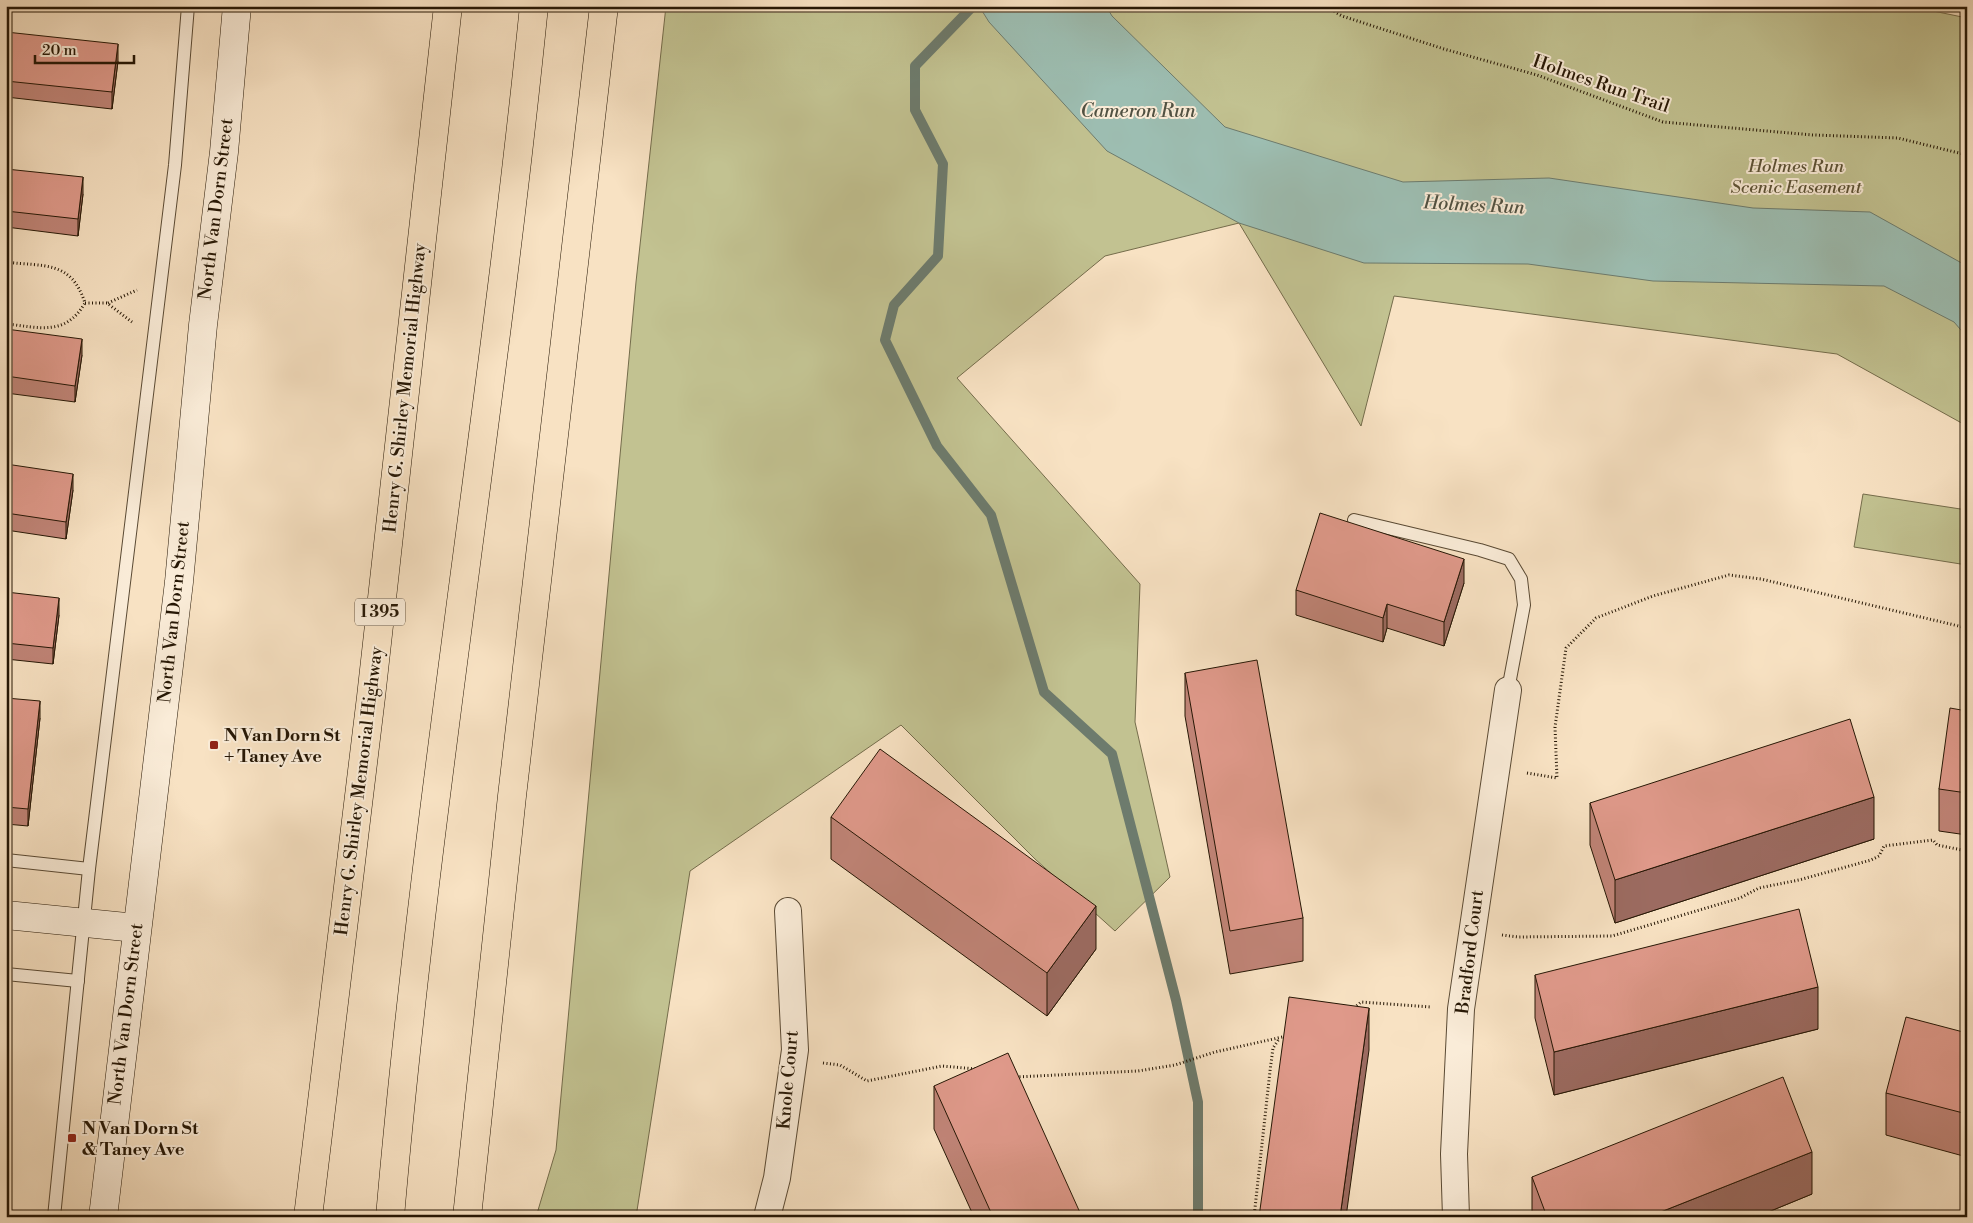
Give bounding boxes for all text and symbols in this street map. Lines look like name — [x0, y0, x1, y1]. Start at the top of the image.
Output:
scale bar — [35, 32, 134, 64]
text: 20 m — [42, 41, 77, 60]
street label: Holmes Run Trail — [1529, 50, 1673, 118]
water label: Cameron Run — [1080, 99, 1196, 123]
street label: North Van Dorn Street — [193, 116, 239, 301]
park label: Holmes Run Scenic Easement — [1730, 155, 1863, 199]
water label: Holmes Run — [1422, 190, 1526, 220]
street label: Henry G. Shirley Memorial Highway — [378, 242, 432, 534]
street label: North Van Dorn Street — [153, 519, 195, 704]
road number: I 395 — [355, 598, 405, 626]
street label: Henry G. Shirley Memorial Highway — [330, 645, 388, 937]
place label: N Van Dorn St + Taney Ave — [224, 724, 341, 768]
marker: N Van Dorn St + Taney Ave — [208, 739, 220, 751]
street label: Bradford Court — [1451, 888, 1489, 1016]
street label: North Van Dorn Street — [103, 921, 149, 1106]
street label: Knole Court — [772, 1029, 804, 1131]
place label: N Van Dorn St & Taney Ave — [82, 1117, 199, 1161]
marker: N Van Dorn St & Taney Ave — [66, 1132, 78, 1144]

